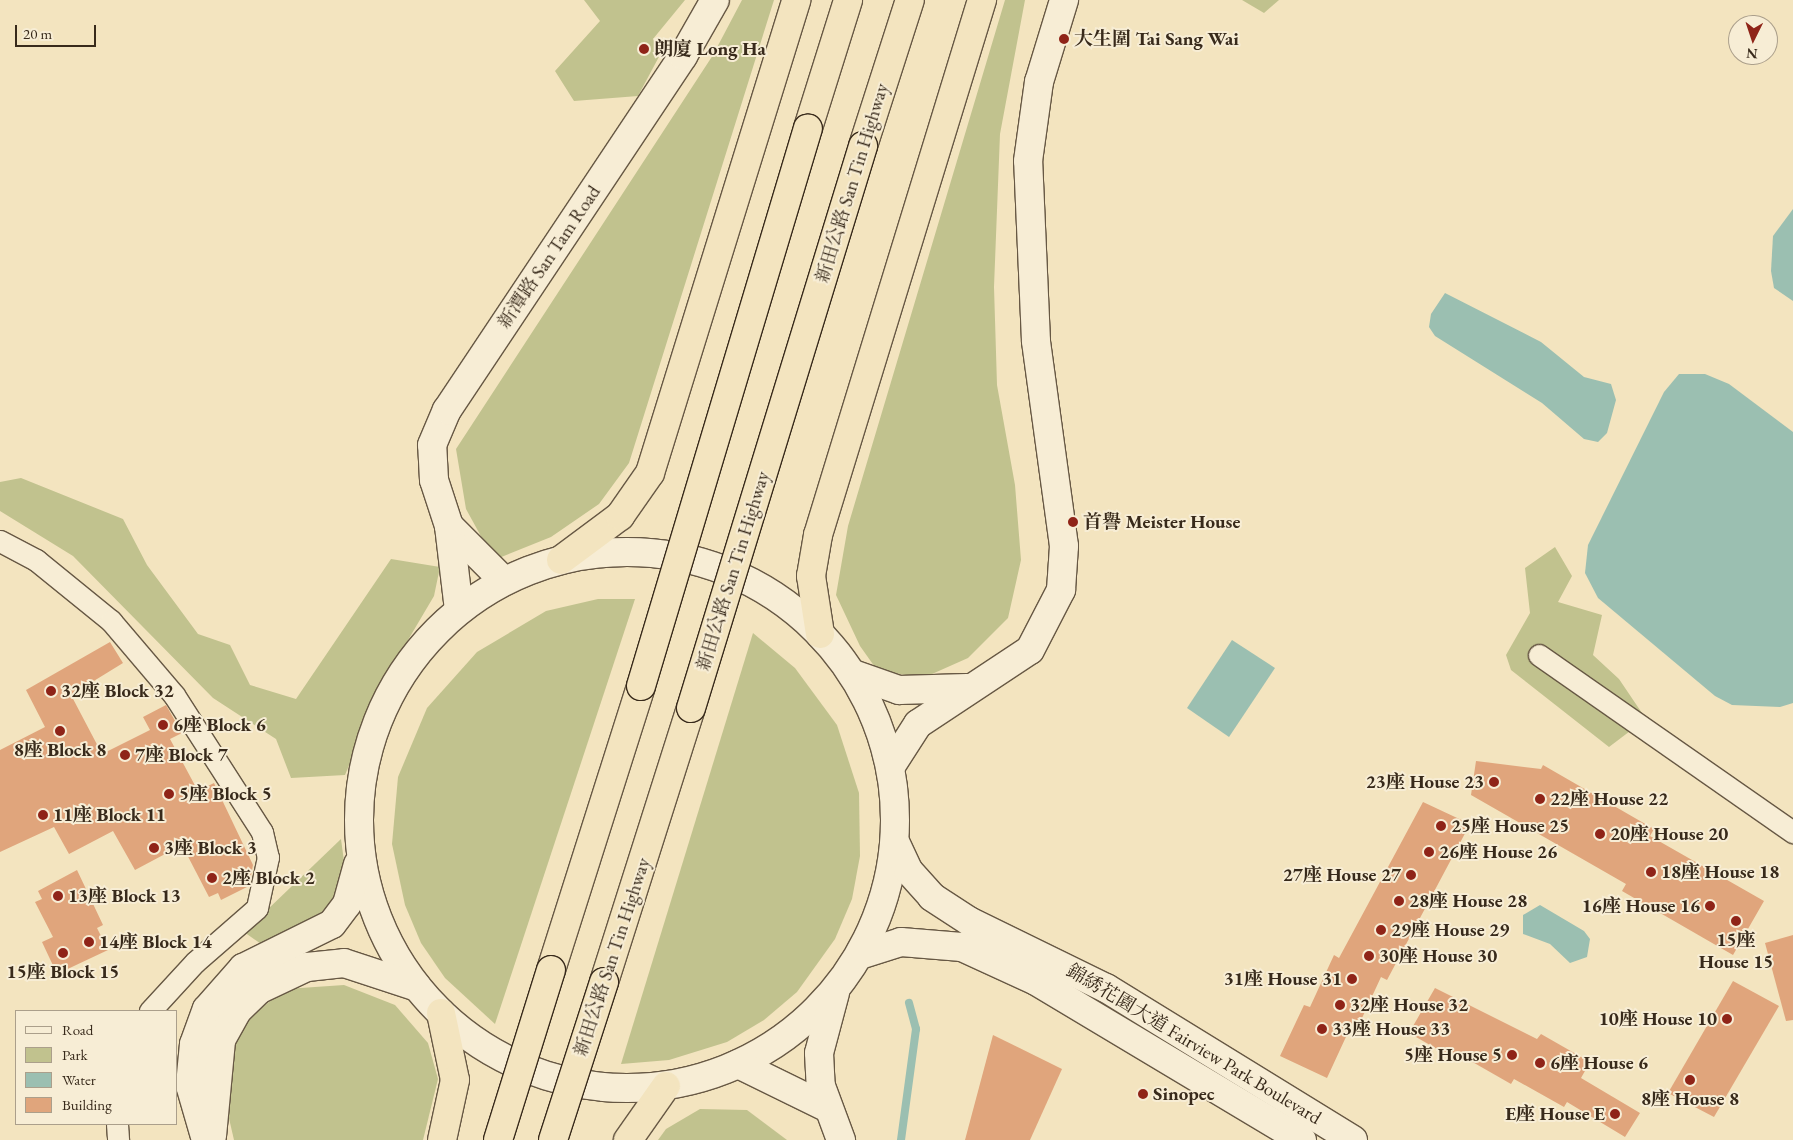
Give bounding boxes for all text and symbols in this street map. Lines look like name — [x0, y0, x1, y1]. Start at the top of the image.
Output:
scale bar — [18, 15, 99, 47]
north arrow — [1728, 15, 1778, 65]
text: 20 m — [23, 24, 52, 43]
place label: 大生圍 Tai Sang Wai — [1074, 28, 1239, 50]
marker: 大生圍 Tai Sang Wai — [1058, 33, 1070, 45]
place label: 朗廈 Long Ha — [654, 38, 766, 60]
marker: 朗廈 Long Ha — [638, 43, 650, 55]
text: N — [1746, 45, 1758, 63]
street label: 新田公路 San Tin Highway — [811, 81, 893, 285]
street label: 新潭路 San Tam Road — [493, 181, 605, 333]
street label: 新田公路 San Tin Highway — [692, 469, 774, 673]
place label: 首譽 Meister House — [1083, 511, 1240, 533]
marker: 首譽 Meister House — [1067, 516, 1079, 528]
place label: 32座 Block 32 — [61, 680, 174, 702]
marker: 32座 Block 32 — [45, 685, 57, 697]
place label: 6座 Block 6 — [173, 714, 266, 736]
marker: 6座 Block 6 — [157, 719, 169, 731]
marker: 8座 Block 8 — [54, 725, 66, 737]
place label: 8座 Block 8 — [14, 739, 106, 761]
place label: 7座 Block 7 — [135, 744, 228, 766]
marker: 7座 Block 7 — [119, 749, 131, 761]
place label: 23座 House 23 — [1366, 771, 1484, 793]
marker: 23座 House 23 — [1488, 776, 1500, 788]
place label: 5座 Block 5 — [179, 783, 272, 805]
marker: 5座 Block 5 — [163, 788, 175, 800]
place label: 22座 House 22 — [1550, 788, 1668, 810]
marker: 22座 House 22 — [1534, 793, 1546, 805]
place label: 11座 Block 11 — [53, 804, 166, 826]
marker: 11座 Block 11 — [37, 809, 49, 821]
place label: 25座 House 25 — [1451, 815, 1569, 837]
marker: 25座 House 25 — [1435, 820, 1447, 832]
place label: 20座 House 20 — [1610, 823, 1728, 845]
marker: 20座 House 20 — [1594, 828, 1606, 840]
place label: 3座 Block 3 — [164, 837, 257, 859]
place label: 26座 House 26 — [1439, 841, 1557, 863]
marker: 3座 Block 3 — [148, 842, 160, 854]
marker: 26座 House 26 — [1423, 846, 1435, 858]
street label: 新田公路 San Tin Highway — [569, 855, 655, 1059]
place label: 18座 House 18 — [1661, 861, 1779, 883]
place label: 27座 House 27 — [1283, 864, 1401, 886]
marker: 18座 House 18 — [1645, 866, 1657, 878]
place label: 2座 Block 2 — [222, 867, 315, 889]
marker: 27座 House 27 — [1405, 869, 1417, 881]
marker: 2座 Block 2 — [206, 872, 218, 884]
place label: 13座 Block 13 — [68, 885, 181, 907]
marker: 13座 Block 13 — [52, 890, 64, 902]
place label: 28座 House 28 — [1409, 890, 1527, 912]
marker: 28座 House 28 — [1393, 895, 1405, 907]
place label: 16座 House 16 — [1582, 895, 1700, 917]
marker: 16座 House 16 — [1704, 900, 1716, 912]
marker: 15座 House 15 — [1730, 915, 1742, 927]
place label: 29座 House 29 — [1391, 919, 1509, 941]
marker: 29座 House 29 — [1375, 924, 1387, 936]
place label: 15座 House 15 — [1699, 929, 1773, 973]
place label: 14座 Block 14 — [99, 931, 212, 953]
marker: 14座 Block 14 — [83, 936, 95, 948]
place label: 30座 House 30 — [1379, 945, 1497, 967]
marker: 15座 Block 15 — [57, 947, 69, 959]
marker: 30座 House 30 — [1363, 950, 1375, 962]
street label: 錦綉花園大道 Fairview Park Boulevard — [1063, 959, 1325, 1129]
place label: 15座 Block 15 — [7, 961, 119, 983]
place label: 31座 House 31 — [1224, 968, 1342, 990]
marker: 31座 House 31 — [1346, 973, 1358, 985]
place label: 32座 House 32 — [1350, 994, 1468, 1016]
marker: 32座 House 32 — [1334, 999, 1346, 1011]
place label: 10座 House 10 — [1599, 1008, 1717, 1030]
legend — [15, 1010, 178, 1125]
marker: 10座 House 10 — [1721, 1013, 1733, 1025]
place label: 33座 House 33 — [1332, 1018, 1450, 1040]
text: Road — [62, 1020, 93, 1039]
marker: 33座 House 33 — [1316, 1023, 1328, 1035]
place label: 5座 House 5 — [1404, 1044, 1502, 1066]
text: Park — [62, 1045, 88, 1064]
marker: 5座 House 5 — [1506, 1049, 1518, 1061]
place label: 6座 House 6 — [1550, 1052, 1648, 1074]
marker: 6座 House 6 — [1534, 1057, 1546, 1069]
text: Water — [62, 1070, 96, 1089]
marker: 8座 House 8 — [1684, 1074, 1696, 1086]
place label: Sinopec — [1153, 1083, 1214, 1105]
marker: Sinopec — [1137, 1088, 1149, 1100]
place label: 8座 House 8 — [1641, 1088, 1739, 1110]
text: Building — [62, 1095, 112, 1114]
place label: E座 House E — [1505, 1103, 1605, 1125]
marker: E座 House E — [1609, 1108, 1621, 1120]

